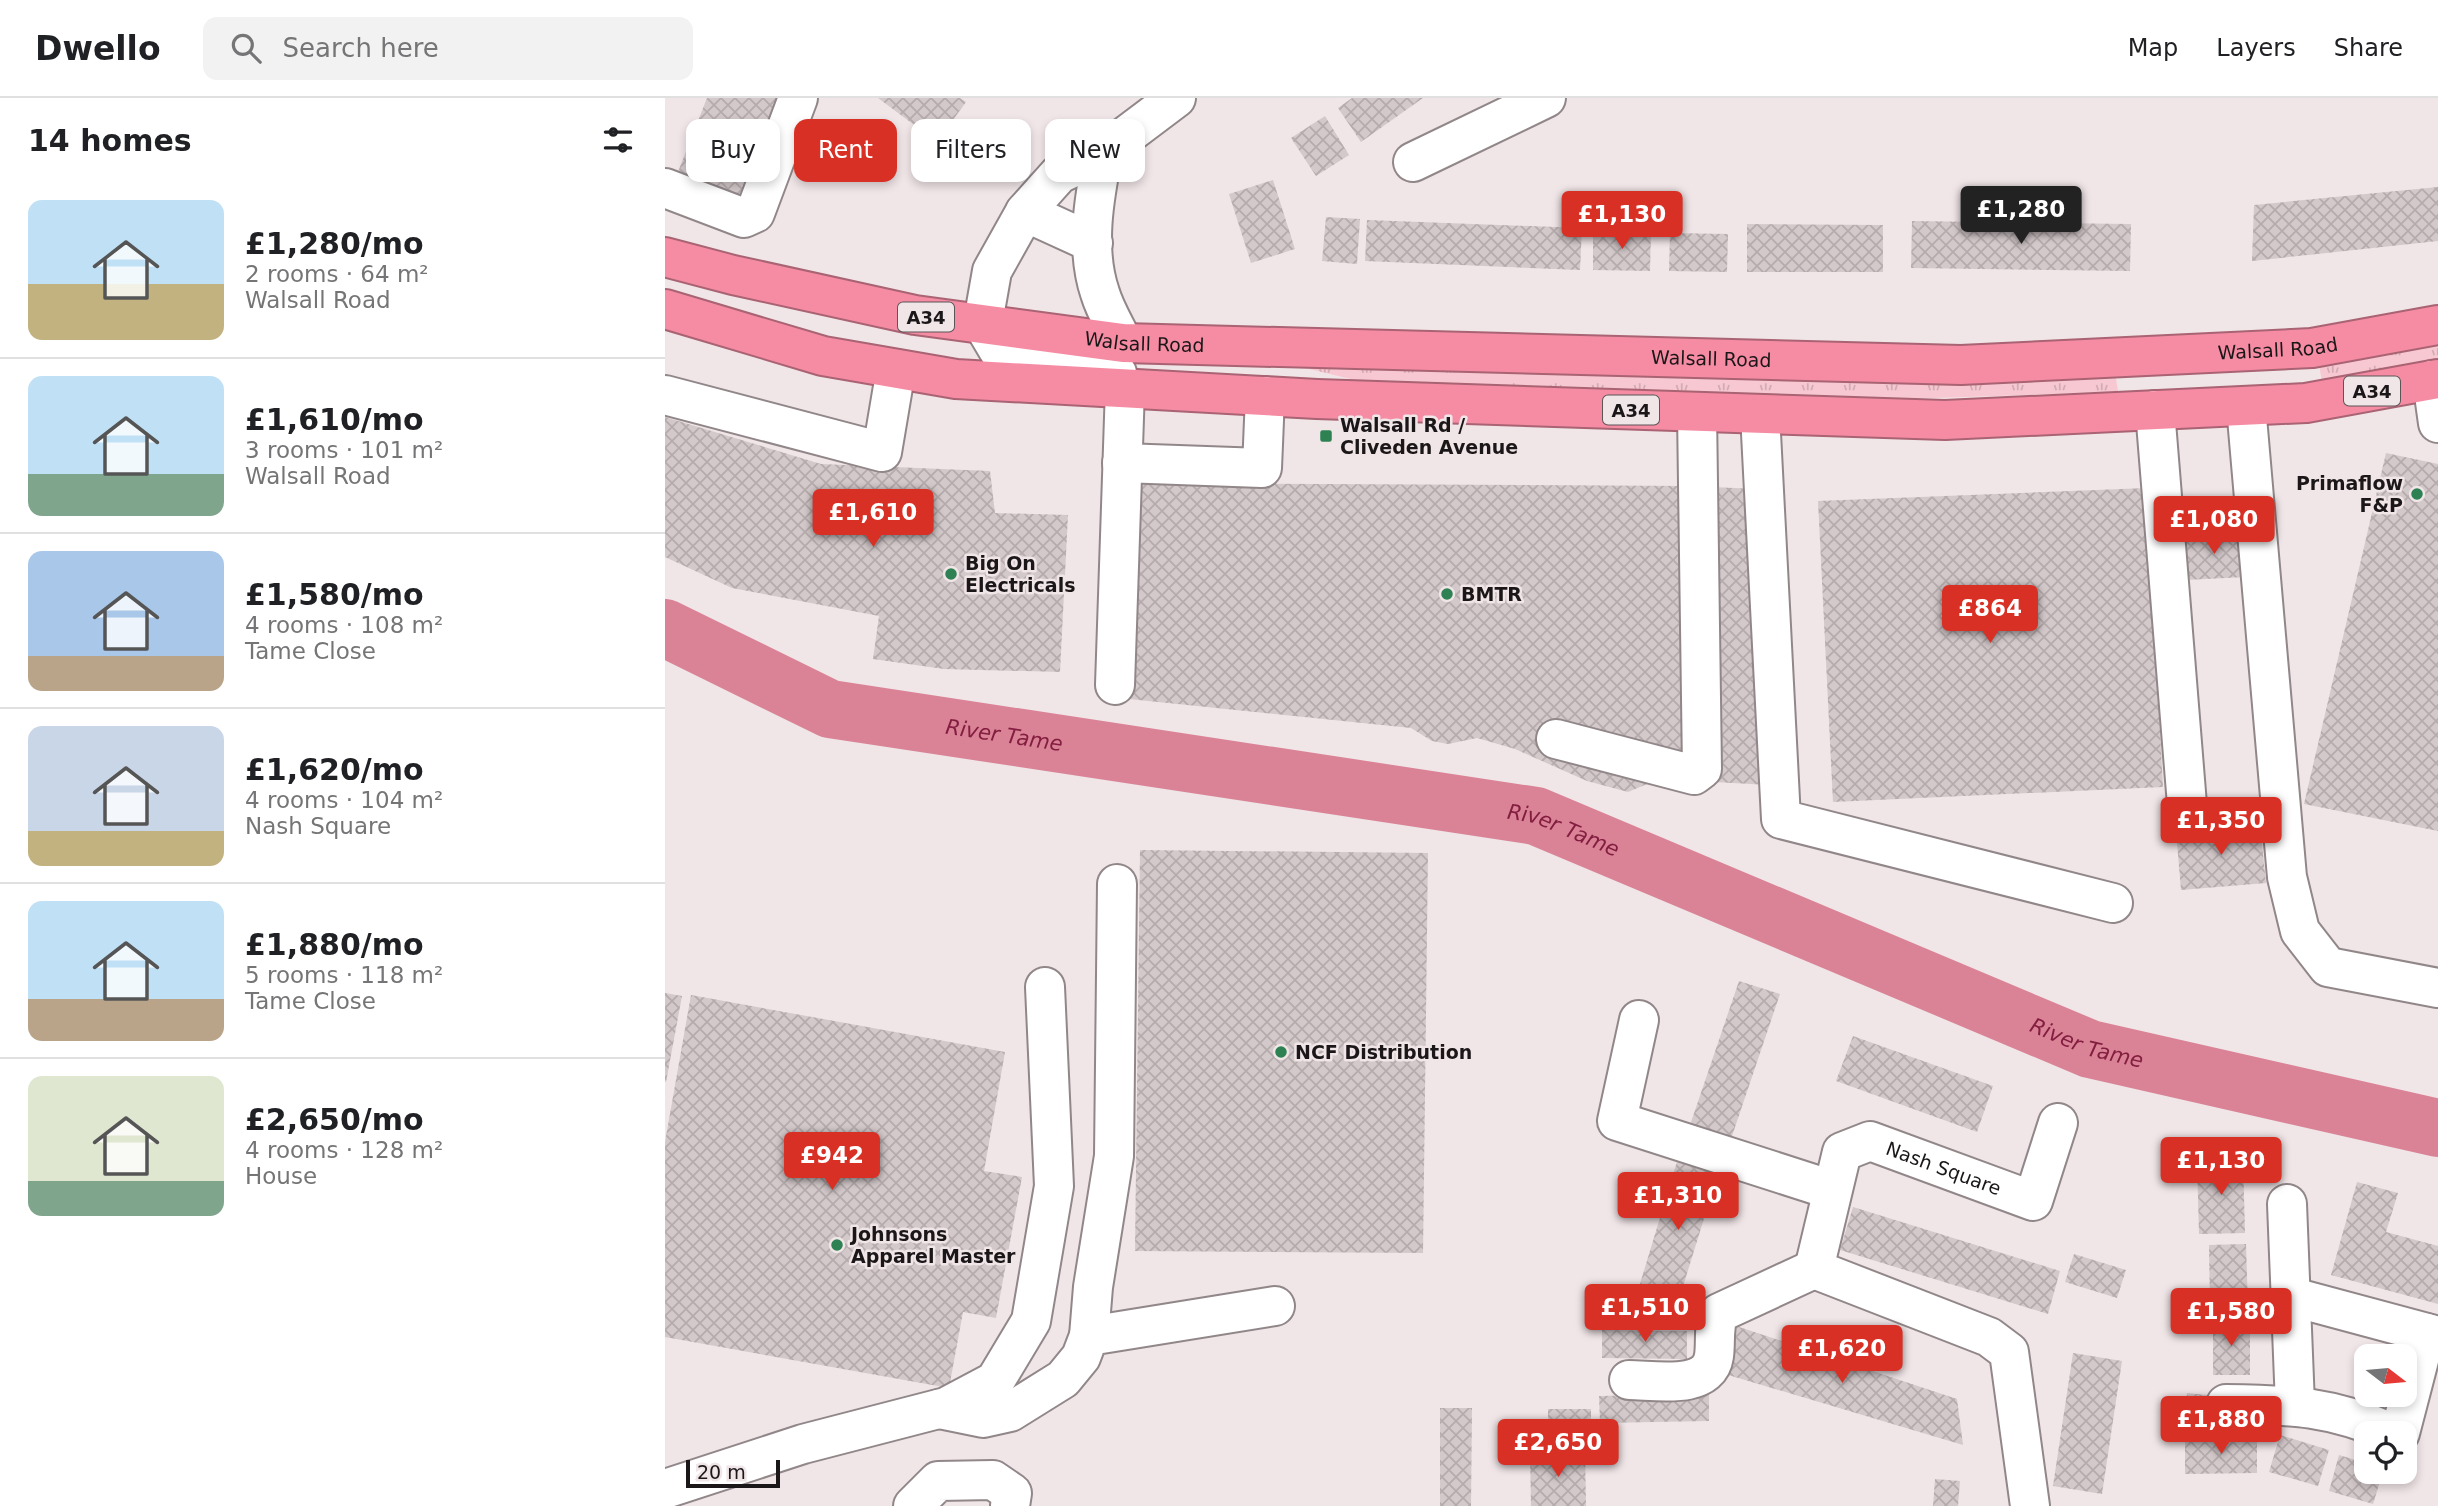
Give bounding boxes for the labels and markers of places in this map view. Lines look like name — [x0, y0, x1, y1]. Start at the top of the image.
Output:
pin: £1,280 — [1964, 186, 2078, 246]
pin: £1,130 — [1565, 192, 1679, 251]
place label: Walsall Rd / Cliveden Avenue — [1340, 414, 1518, 458]
marker: Walsall Rd / Cliveden Avenue — [1318, 428, 1334, 444]
place label: Primaflow F&P — [2296, 472, 2403, 516]
marker: Primaflow F&P — [2409, 486, 2425, 502]
pin: £1,610 — [816, 490, 930, 549]
pin: £1,080 — [2157, 496, 2271, 556]
place label: Big On Electricals — [965, 552, 1076, 596]
marker: Big On Electricals — [943, 566, 959, 582]
place label: BMTR — [1461, 583, 1522, 605]
marker: BMTR — [1439, 586, 1455, 602]
pin: £864 — [1949, 586, 2031, 645]
pin: £1,350 — [2164, 798, 2278, 857]
place label: NCF Distribution — [1295, 1041, 1472, 1063]
marker: NCF Distribution — [1273, 1044, 1289, 1060]
pin: £942 — [791, 1132, 873, 1192]
pin: £1,130 — [2164, 1138, 2278, 1197]
pin: £1,310 — [1621, 1172, 1735, 1232]
place label: Johnsons Apparel Master — [849, 1223, 1016, 1267]
marker: Johnsons Apparel Master — [829, 1237, 845, 1253]
pin: £1,510 — [1588, 1284, 1702, 1344]
pin: £1,580 — [2174, 1288, 2288, 1348]
pin: £1,620 — [1785, 1326, 1899, 1385]
pin: £1,880 — [2164, 1396, 2278, 1456]
pin: £2,650 — [1501, 1420, 1615, 1479]

